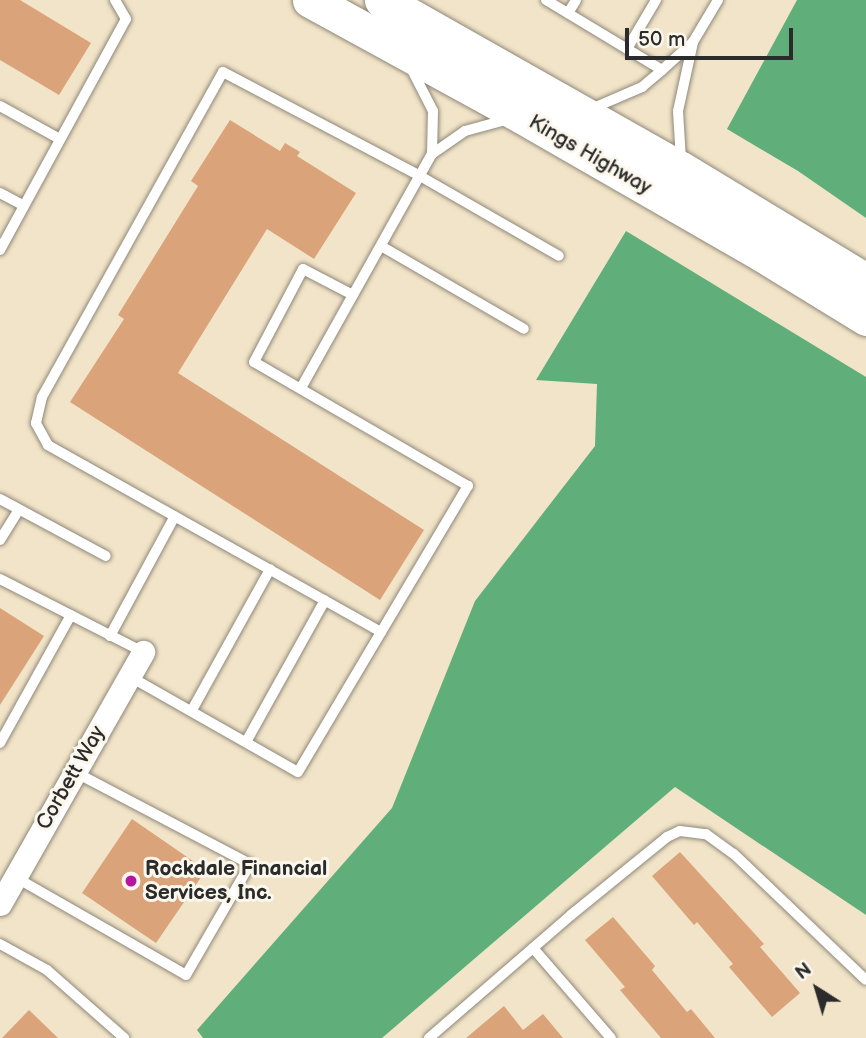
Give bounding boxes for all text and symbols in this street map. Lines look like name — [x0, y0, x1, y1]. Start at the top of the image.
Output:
scale bar — [628, 14, 796, 58]
text: 50 m — [638, 27, 685, 52]
street label: Kings Highway — [524, 110, 656, 200]
street label: Corbett Way — [31, 721, 111, 835]
place label: Rockdale Financial Services, Inc. — [145, 856, 327, 906]
marker: Rockdale Financial Services, Inc. — [123, 873, 139, 889]
north arrow — [782, 954, 852, 1024]
text: N — [791, 958, 817, 985]

